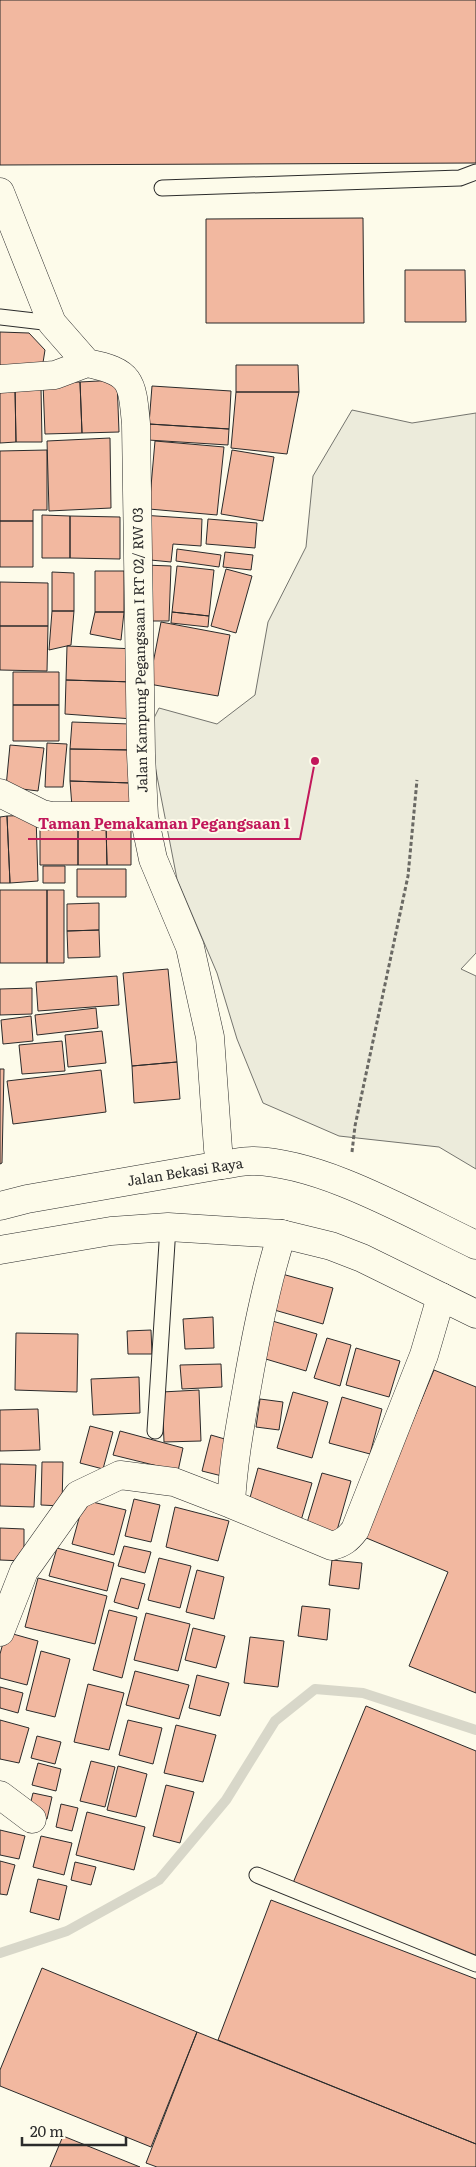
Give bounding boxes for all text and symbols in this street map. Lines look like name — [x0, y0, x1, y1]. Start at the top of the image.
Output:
street label: Jalan Kampung Pegangsaan I RT 02/ RW 03 — [127, 507, 151, 793]
callout: Taman Pemakaman Pegangsaan 1 — [28, 809, 300, 839]
text: Taman Pemakaman Pegangsaan 1 — [38, 811, 290, 834]
street label: Jalan Bekasi Raya — [125, 1152, 245, 1190]
scale bar — [22, 2114, 126, 2146]
text: 20 m — [30, 2119, 64, 2142]

